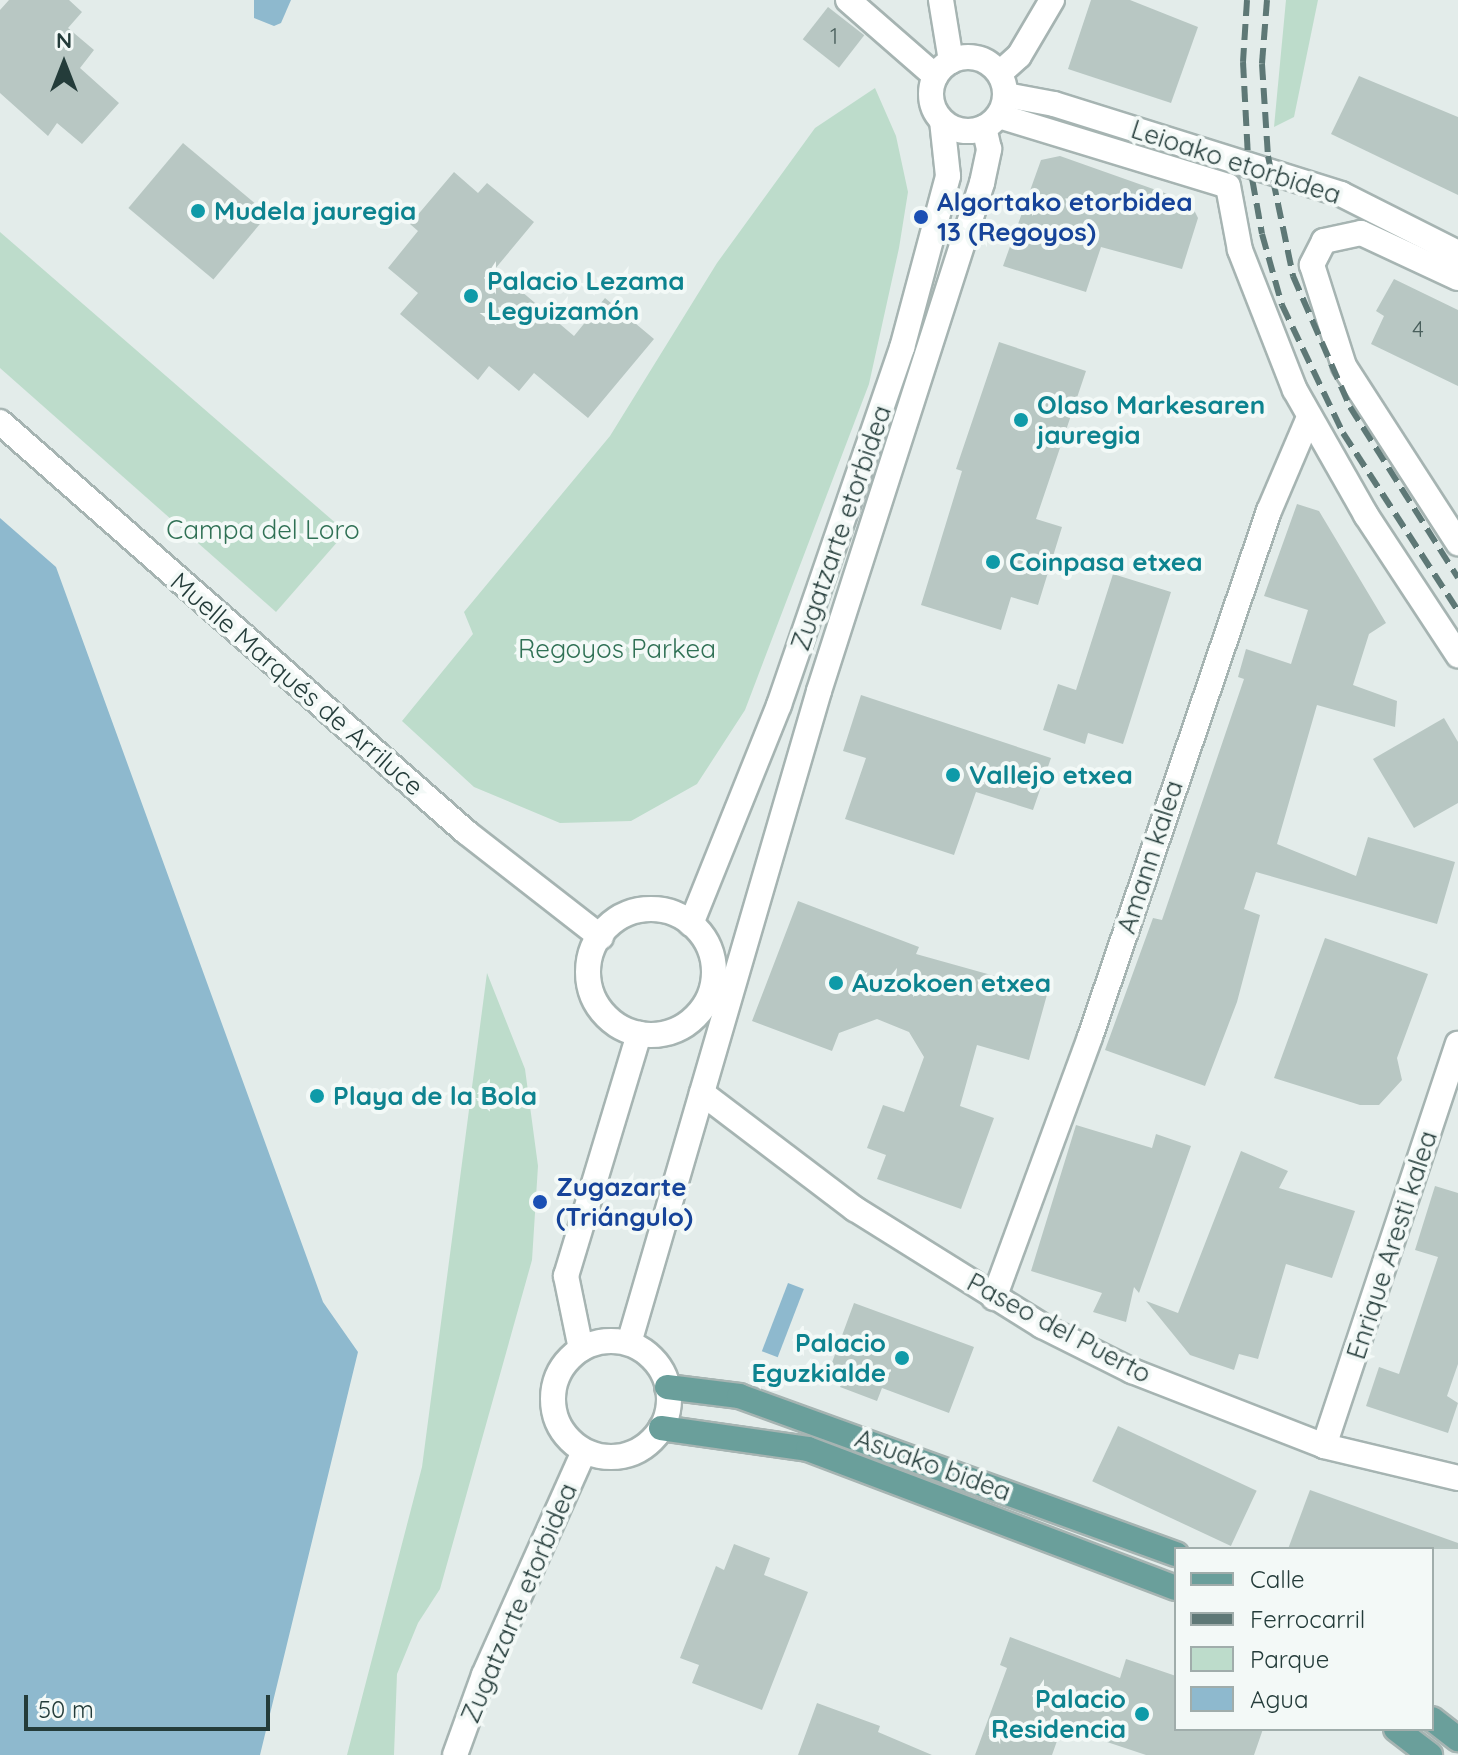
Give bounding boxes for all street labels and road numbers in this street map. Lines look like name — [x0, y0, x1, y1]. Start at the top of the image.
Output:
street label: Leioako etorbidea — [1127, 113, 1345, 211]
street label: Zugatzarte etorbidea — [784, 401, 898, 655]
street label: Muelle Marqués de Arriluce — [164, 566, 430, 802]
street label: Amann kalea — [1111, 776, 1189, 938]
street label: Enrique Aresti kalea — [1340, 1127, 1444, 1363]
street label: Paseo del Puerto — [962, 1266, 1156, 1390]
street label: Asuako bidea — [851, 1422, 1015, 1508]
street label: Zugatzarte etorbidea — [454, 1479, 584, 1727]

